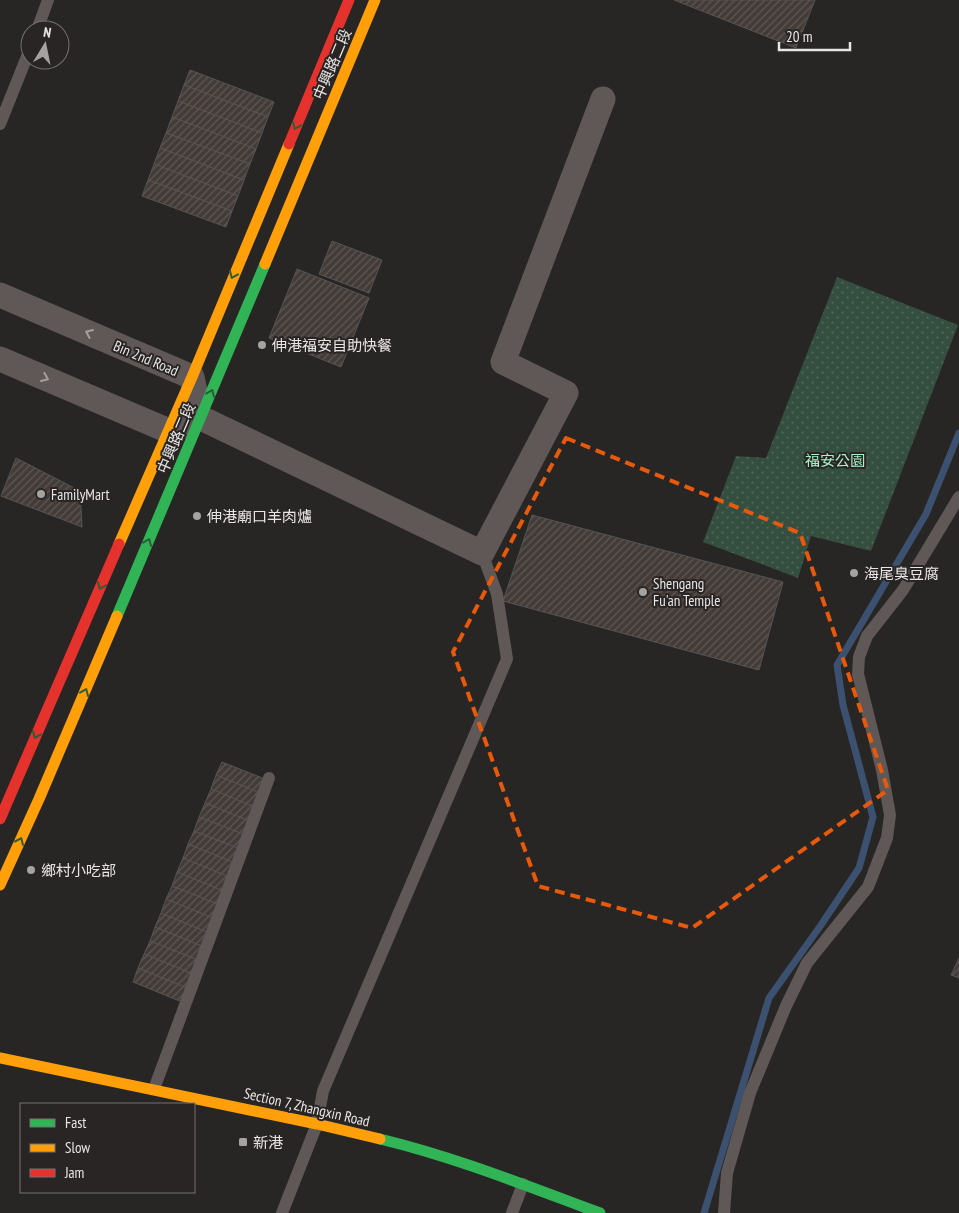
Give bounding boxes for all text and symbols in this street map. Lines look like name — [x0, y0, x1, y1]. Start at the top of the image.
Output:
north arrow — [20, 20, 70, 70]
scale bar — [779, 20, 850, 52]
text: N — [42, 23, 53, 42]
street label: 中興路二段 — [309, 26, 355, 102]
text: 20 m — [786, 27, 812, 46]
one-way arrow — [292, 121, 303, 130]
one-way arrow — [229, 271, 239, 279]
one-way arrow — [85, 329, 94, 340]
street label: Bin 2nd Road — [111, 336, 181, 380]
place label: 伸港福安自助快餐 — [272, 336, 392, 355]
marker: 伸港福安自助快餐 — [256, 339, 268, 351]
one-way arrow — [40, 372, 49, 383]
one-way arrow — [205, 389, 216, 398]
street label: 中興路二段 — [153, 400, 199, 476]
park label: 福安公園 — [805, 451, 865, 470]
place label: FamilyMart — [51, 485, 110, 504]
marker: FamilyMart — [35, 488, 47, 500]
place label: 伸港廟口羊肉爐 — [207, 507, 312, 526]
marker: 伸港廟口羊肉爐 — [191, 510, 203, 522]
one-way arrow — [142, 538, 153, 547]
place label: 海尾臭豆腐 — [864, 564, 939, 583]
marker: 海尾臭豆腐 — [848, 567, 860, 579]
place label: Shengang Fu'an Temple — [653, 574, 720, 610]
one-way arrow — [97, 581, 108, 590]
marker: Shengang Fu'an Temple — [637, 586, 649, 598]
one-way arrow — [78, 688, 89, 697]
one-way arrow — [32, 730, 43, 739]
one-way arrow — [14, 837, 25, 846]
place label: 鄉村小吃部 — [41, 861, 116, 880]
marker: 鄉村小吃部 — [25, 864, 37, 876]
street label: Section 7, Zhangxin Road — [242, 1083, 372, 1131]
legend — [20, 1103, 195, 1193]
text: Fast — [65, 1113, 86, 1132]
place label: 新港 — [253, 1133, 283, 1152]
marker: 新港 — [237, 1136, 249, 1148]
text: Slow — [65, 1138, 90, 1157]
text: Jam — [64, 1163, 84, 1182]

